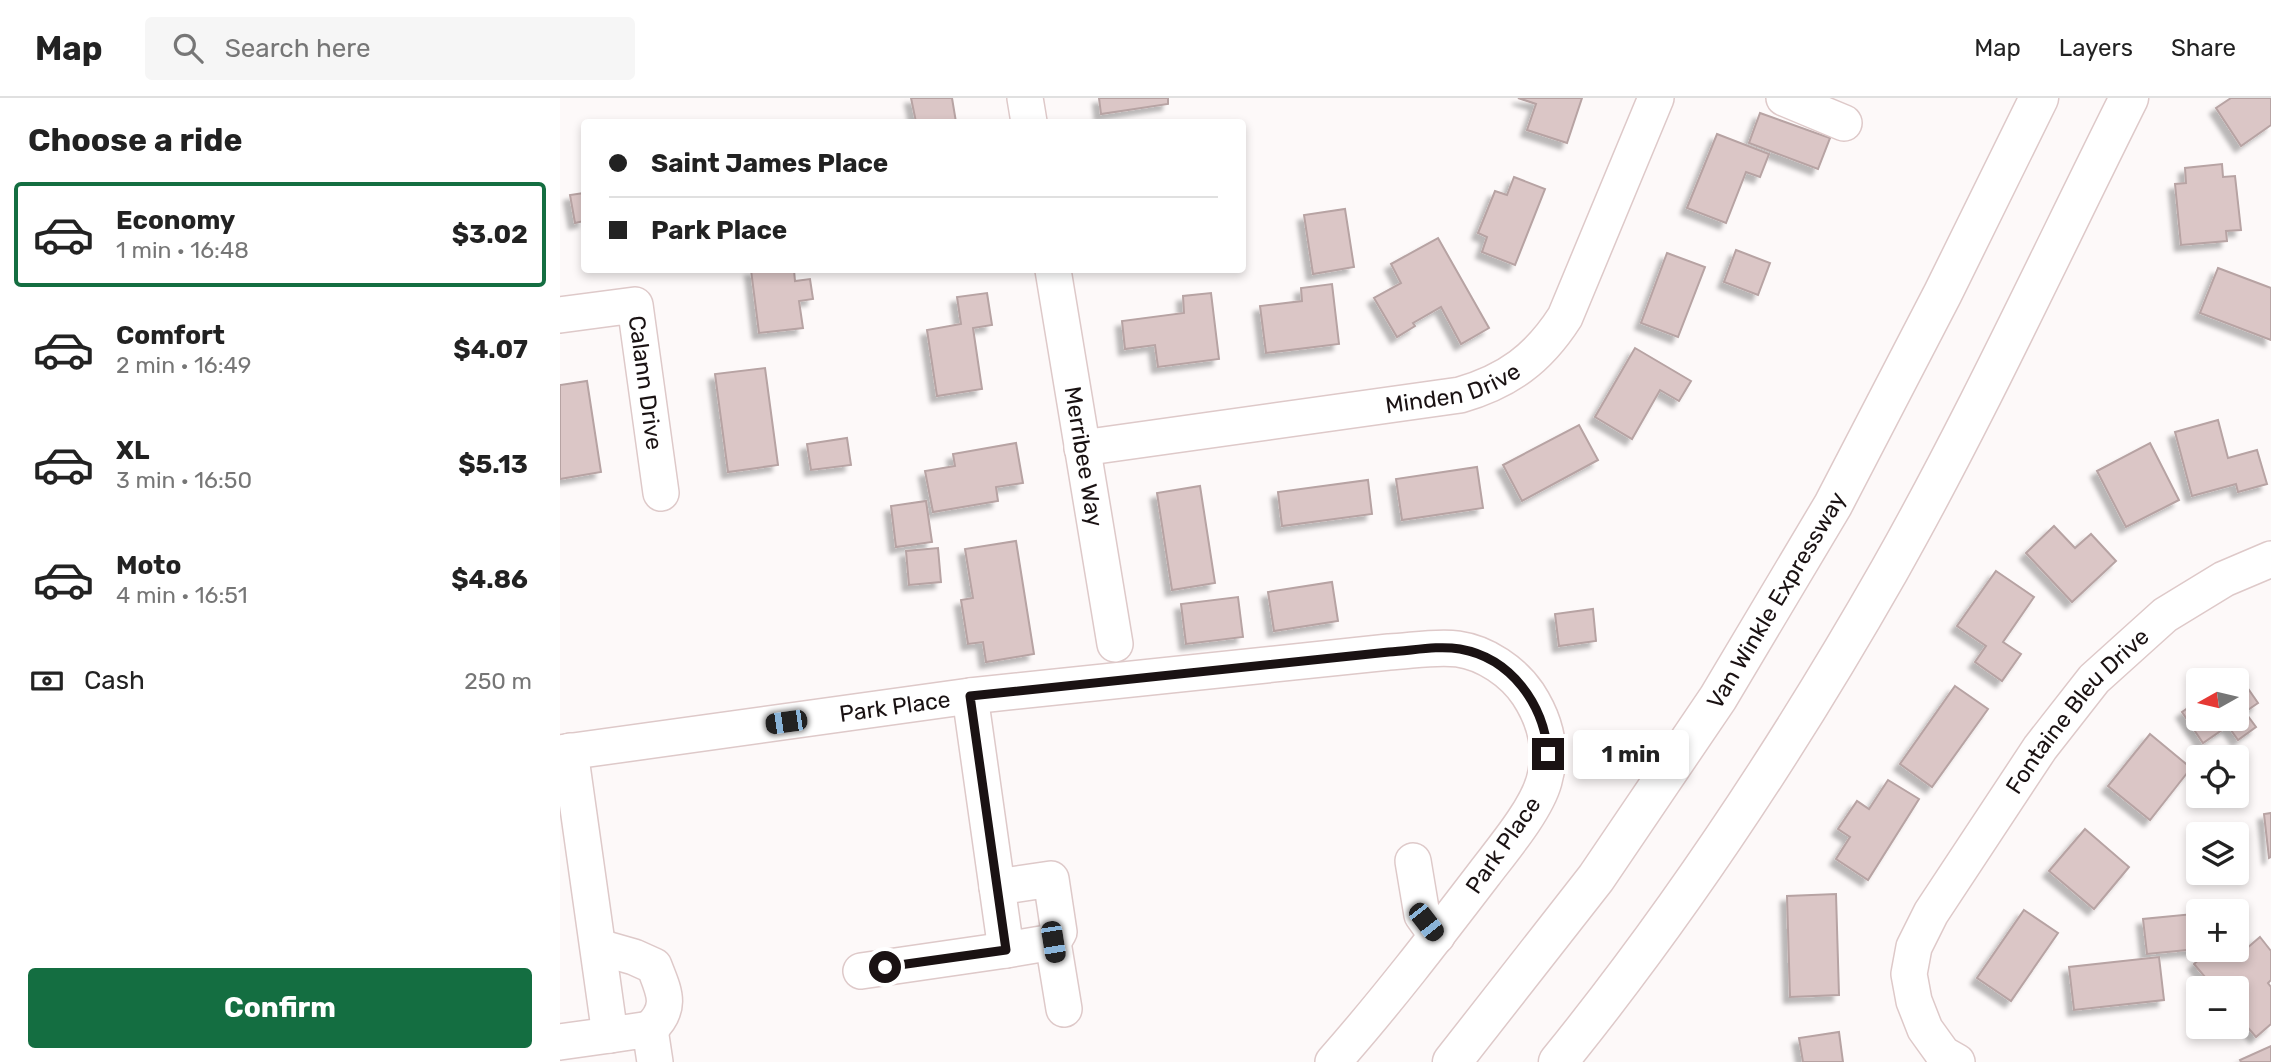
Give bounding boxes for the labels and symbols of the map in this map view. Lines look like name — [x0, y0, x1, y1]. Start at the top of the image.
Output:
street label: Calann Drive — [623, 314, 669, 452]
street label: Minden Drive — [1383, 357, 1526, 419]
street label: Merribee Way — [1058, 384, 1109, 529]
street label: Van Winkle Expressway — [1701, 487, 1852, 714]
street label: Fontaine Bleu Drive — [2000, 622, 2155, 799]
north arrow — [2186, 668, 2249, 732]
street label: Park Place — [837, 685, 952, 728]
car — [764, 709, 809, 735]
callout: 1 min — [1572, 730, 1688, 778]
route end — [1532, 738, 1564, 770]
street label: Park Place — [1459, 791, 1547, 899]
car — [1405, 899, 1448, 945]
car — [1040, 920, 1067, 964]
route start — [869, 951, 901, 983]

